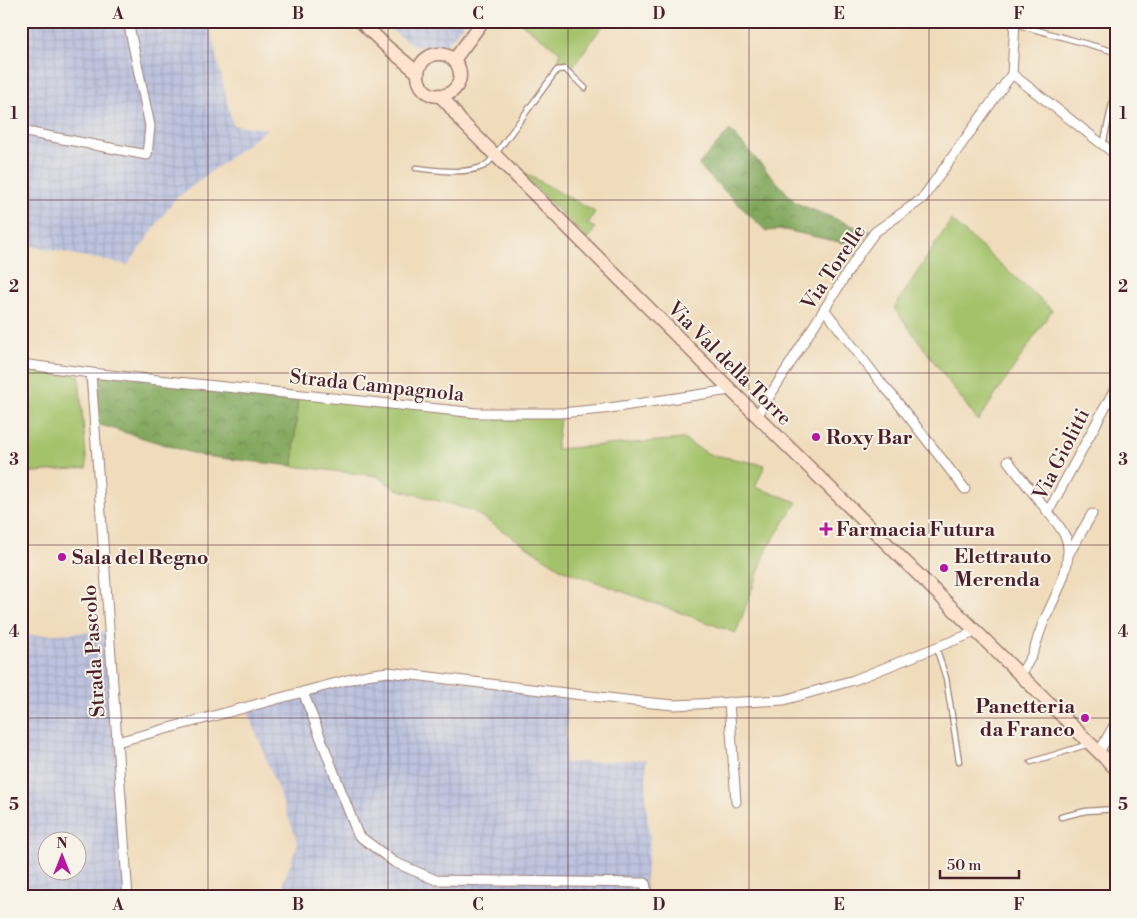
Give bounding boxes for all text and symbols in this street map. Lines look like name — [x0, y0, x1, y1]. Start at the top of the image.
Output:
text: A — [111, 4, 124, 24]
text: B — [292, 4, 304, 24]
text: C — [472, 4, 484, 24]
text: D — [653, 4, 666, 24]
text: E — [833, 4, 845, 24]
text: F — [1013, 4, 1025, 24]
text: 1 — [10, 104, 18, 124]
text: 1 — [1119, 104, 1127, 124]
street label: Via Torelle — [796, 220, 872, 316]
text: 2 — [9, 277, 19, 297]
text: 2 — [1118, 277, 1128, 297]
street label: Via Val della Torre — [661, 296, 796, 431]
street label: Strada Campagnola — [288, 365, 466, 408]
street label: Via Giolitti — [1028, 404, 1096, 506]
place label: Roxy Bar — [826, 426, 913, 451]
marker: Roxy Bar — [810, 431, 822, 443]
text: 3 — [9, 450, 19, 470]
text: 3 — [1118, 450, 1128, 470]
place label: Farmacia Futura — [836, 518, 995, 543]
marker: Farmacia Futura — [820, 523, 832, 535]
place label: Elettrauto Merenda — [954, 545, 1051, 593]
place label: Sala del Regno — [72, 546, 209, 571]
marker: Sala del Regno — [56, 551, 68, 563]
marker: Elettrauto Merenda — [938, 562, 950, 574]
street label: Strada Pascolo — [77, 584, 112, 718]
text: 4 — [9, 622, 20, 642]
text: 4 — [1118, 622, 1129, 642]
place label: Panetteria da Franco — [976, 695, 1075, 743]
marker: Panetteria da Franco — [1079, 712, 1091, 724]
text: 5 — [9, 795, 19, 815]
text: 5 — [1118, 795, 1128, 815]
north arrow — [38, 830, 88, 880]
text: N — [56, 835, 68, 853]
scale bar — [940, 848, 1018, 880]
text: 50 m — [947, 856, 981, 875]
text: A — [111, 895, 124, 915]
text: B — [292, 895, 304, 915]
text: C — [472, 895, 484, 915]
text: D — [653, 895, 666, 915]
text: E — [833, 895, 845, 915]
text: F — [1013, 895, 1025, 915]

